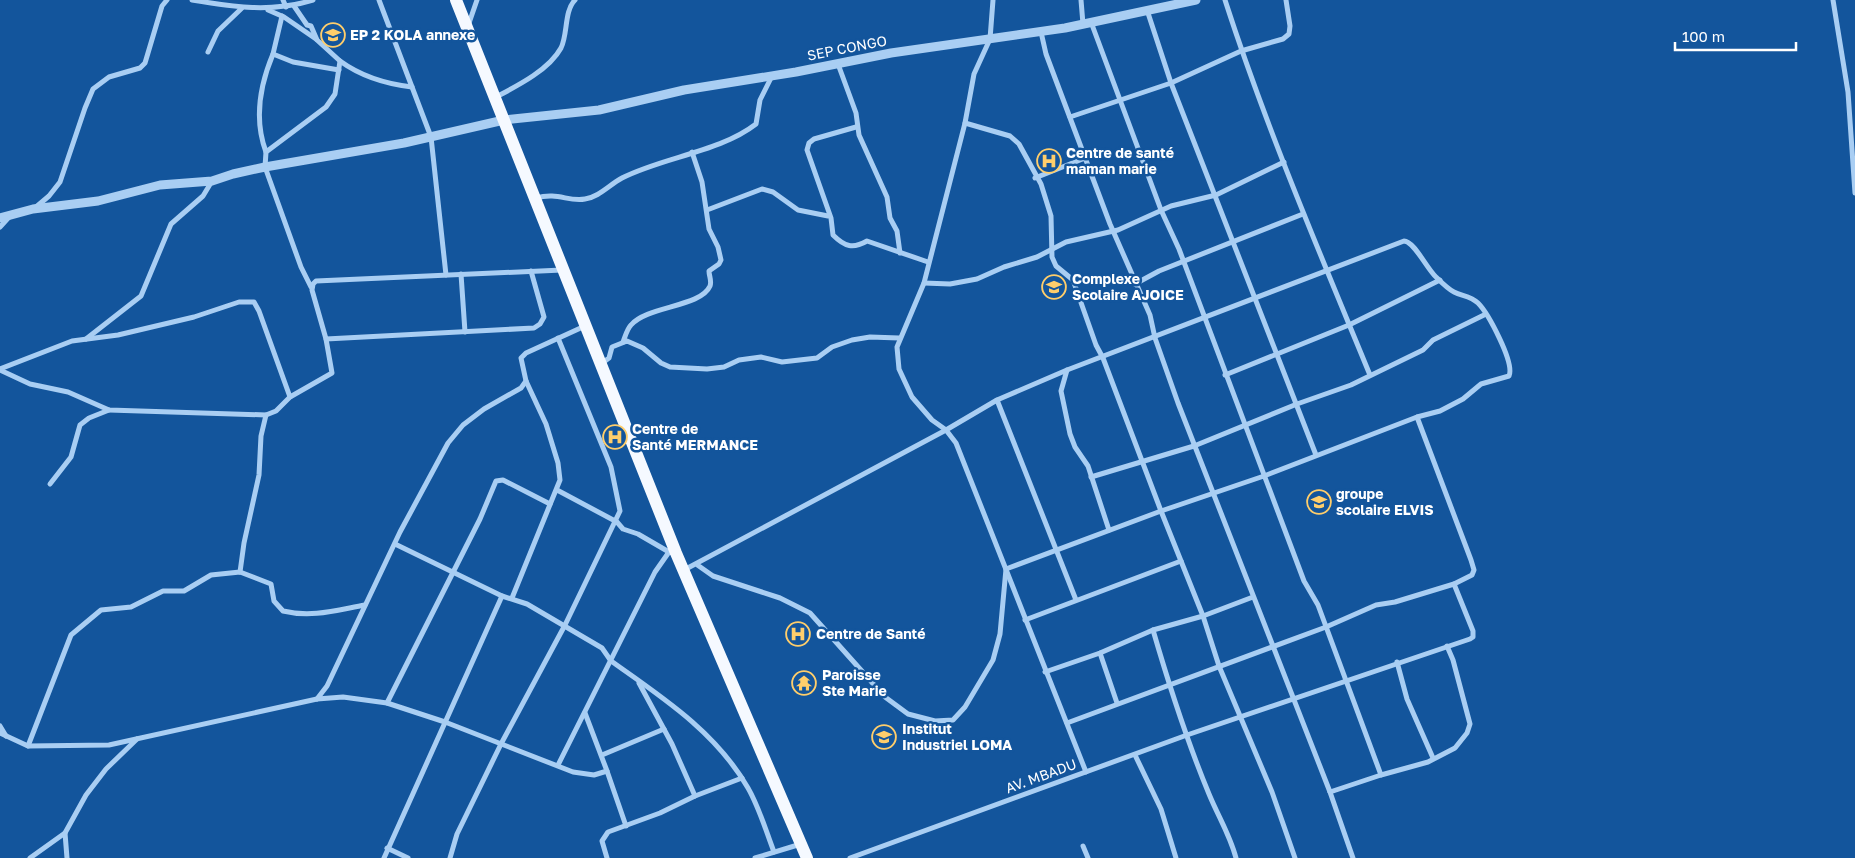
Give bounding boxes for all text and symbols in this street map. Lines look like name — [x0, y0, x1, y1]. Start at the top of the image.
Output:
scale bar — [1675, 20, 1796, 52]
school or university icon: EP 2 KOLA annexe — [320, 22, 346, 48]
place label: EP 2 KOLA annexe — [350, 26, 475, 43]
text: 100 m — [1682, 27, 1725, 45]
street label: SEP CONGO — [806, 31, 888, 64]
place label: Centre de santé maman marie — [1066, 144, 1174, 177]
hospital icon: Centre de santé maman marie — [1036, 148, 1062, 174]
place label: Complexe Scolaire AJOICE — [1072, 270, 1184, 303]
school or university icon: Complexe Scolaire AJOICE — [1041, 274, 1067, 300]
place label: Centre de Santé MERMANCE — [632, 420, 758, 453]
hospital icon: Centre de Santé MERMANCE — [602, 424, 628, 450]
place label: groupe scolaire ELVIS — [1336, 485, 1434, 518]
school or university icon: groupe scolaire ELVIS — [1306, 489, 1332, 515]
hospital icon: Centre de Santé — [785, 621, 811, 647]
place label: Centre de Santé — [816, 625, 925, 642]
place label: Paroisse Ste Marie — [822, 666, 887, 699]
temple icon: Paroisse Ste Marie — [791, 670, 817, 696]
place label: Institut Industriel LOMA — [902, 720, 1012, 753]
school or university icon: Institut Industriel LOMA — [871, 724, 897, 750]
street label: AV. MBADU — [1003, 755, 1079, 796]

